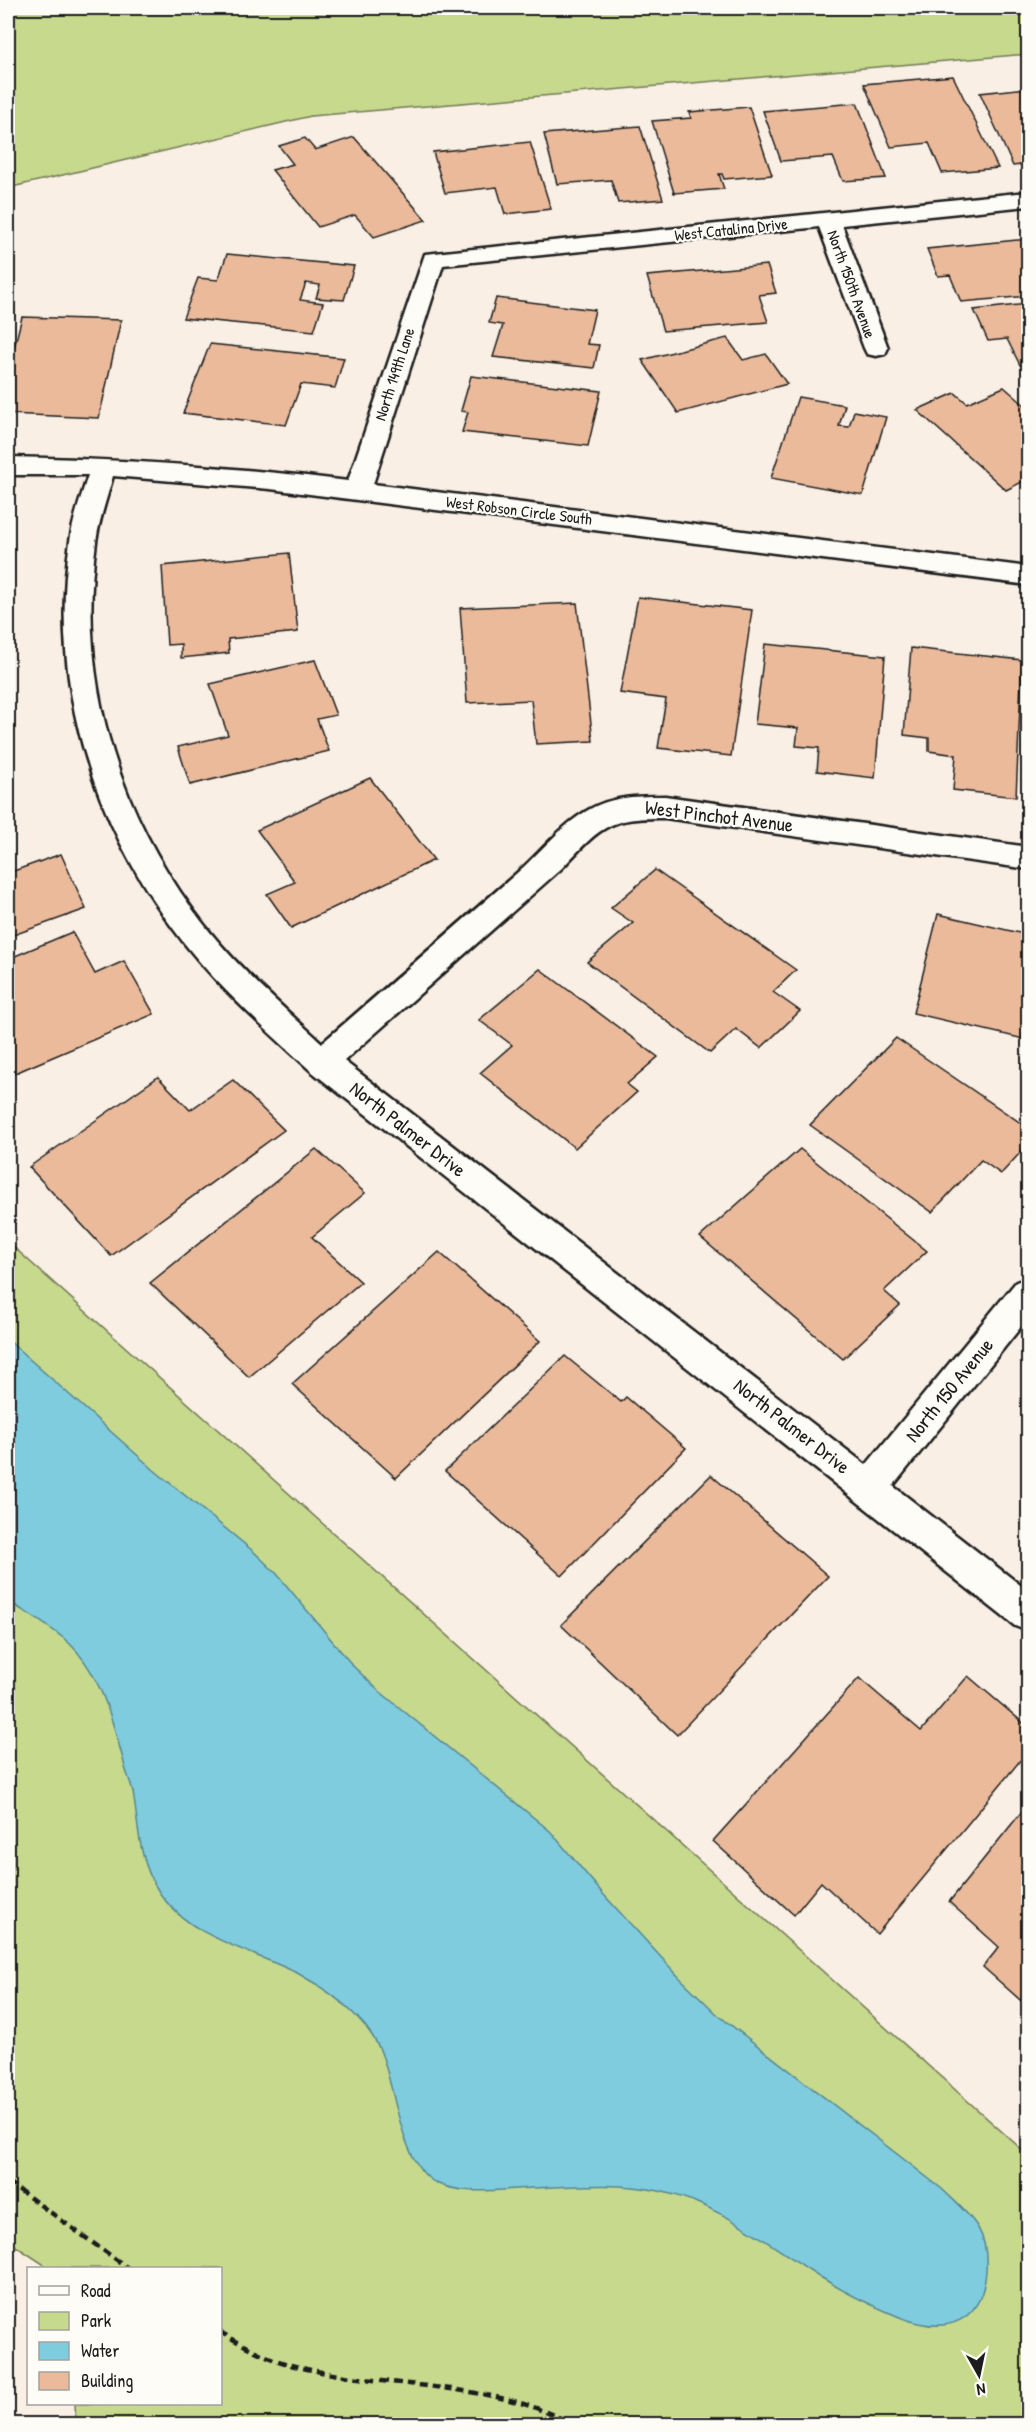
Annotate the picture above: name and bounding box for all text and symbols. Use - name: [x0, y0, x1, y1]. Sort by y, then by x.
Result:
- street label: West Catalina Drive: [673, 212, 789, 246]
- street label: North 150th Avenue: [822, 227, 882, 342]
- street label: North 149th Lane: [369, 324, 420, 423]
- street label: West Robson Circle South: [445, 490, 593, 530]
- street label: West Pinchot Avenue: [643, 793, 795, 838]
- street label: North Palmer Drive: [345, 1075, 472, 1183]
- street label: North 150 Avenue: [898, 1332, 999, 1447]
- street label: North Palmer Drive: [729, 1372, 856, 1480]
- legend: [27, 2267, 222, 2405]
- text: Road: [81, 2278, 111, 2303]
- text: Park: [81, 2308, 112, 2333]
- text: Water: [81, 2338, 119, 2363]
- north arrow: [949, 2345, 1009, 2405]
- text: Building: [81, 2368, 133, 2393]
- text: N: [975, 2378, 987, 2401]

